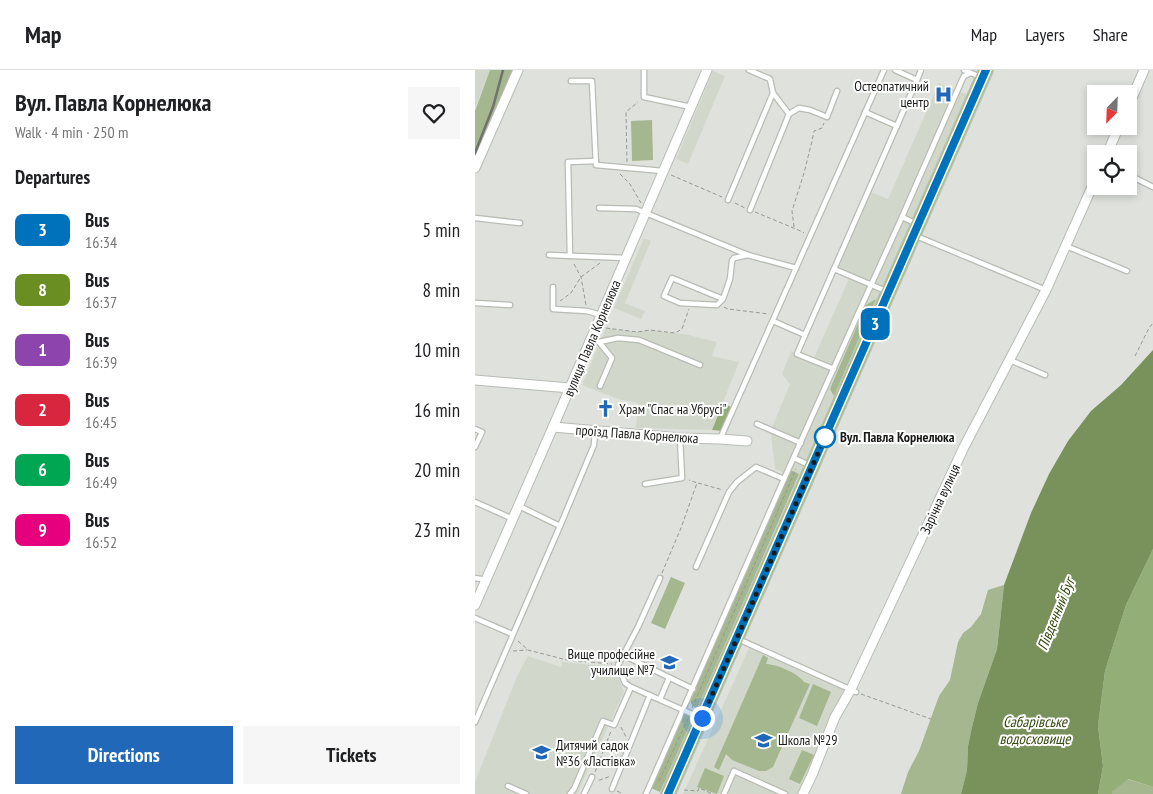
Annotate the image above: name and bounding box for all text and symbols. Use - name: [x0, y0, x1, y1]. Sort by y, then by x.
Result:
- text: Map: [25, 19, 62, 50]
- text: Map: [971, 23, 997, 46]
- text: Layers: [1025, 23, 1065, 46]
- text: Share: [1093, 23, 1128, 46]
- place label: Остеопатичний центр: [854, 77, 929, 111]
- hospital icon: Остеопатичний центр: [933, 84, 953, 104]
- north arrow: [1087, 85, 1137, 135]
- map controls: [1087, 85, 1137, 195]
- text: Вул. Павла Корнелюка: [15, 87, 211, 118]
- button: heart: [408, 87, 460, 139]
- text: Walk · 4 min · 250 m: [15, 122, 128, 142]
- button: locate: [1087, 145, 1137, 195]
- text: Departures: [15, 165, 90, 189]
- text: Bus: [85, 208, 109, 232]
- text: 3: [38, 218, 47, 241]
- text: 5 min: [423, 218, 460, 242]
- text: 16:34: [85, 232, 117, 252]
- text: Bus: [85, 268, 109, 292]
- street label: вулиця Павла Корнелюка: [559, 277, 625, 399]
- text: 8: [38, 278, 47, 301]
- text: 8 min: [423, 278, 460, 302]
- text: 16:37: [85, 292, 117, 312]
- line badge: 3: [859, 308, 891, 340]
- text: 3: [871, 312, 879, 335]
- text: Bus: [85, 328, 109, 352]
- text: 1: [38, 338, 47, 361]
- text: 10 min: [414, 338, 460, 362]
- text: 16:39: [85, 352, 117, 372]
- text: Bus: [85, 388, 109, 412]
- text: 2: [38, 398, 47, 421]
- text: 16 min: [414, 398, 460, 422]
- church icon: Храм "Спас на Убрусі": [595, 399, 615, 419]
- place label: Храм "Спас на Убрусі": [619, 400, 727, 418]
- text: 16:45: [85, 412, 117, 432]
- street label: проїзд Павла Корнелюка: [575, 421, 699, 447]
- marker: Вул. Павла Корнелюка: [814, 426, 836, 448]
- place label: Вул. Павла Корнелюка: [840, 428, 955, 446]
- text: Bus: [85, 448, 109, 472]
- text: 6: [38, 458, 47, 481]
- text: 20 min: [414, 458, 460, 482]
- street label: Зарічна вулиця: [916, 461, 964, 537]
- text: 16:49: [85, 472, 117, 492]
- text: Bus: [85, 508, 109, 532]
- text: 9: [38, 518, 47, 541]
- text: 23 min: [414, 518, 460, 542]
- text: 16:52: [85, 532, 117, 552]
- water label: Південний Буг: [1032, 573, 1080, 653]
- place label: Вище професійне училище №7: [567, 645, 655, 679]
- school or university icon: Вище професійне училище №7: [659, 652, 679, 672]
- your location: [690, 706, 715, 731]
- water label: Сабарівське водосховище: [999, 712, 1071, 748]
- button: Directions: [15, 726, 233, 784]
- button: Tickets: [243, 726, 460, 784]
- school or university icon: Школа №29: [754, 730, 774, 750]
- place label: Школа №29: [778, 731, 838, 749]
- place label: Дитячий садок №36 «Ластівка»: [556, 736, 636, 770]
- school or university icon: Дитячий садок №36 «Ластівка»: [532, 743, 552, 763]

